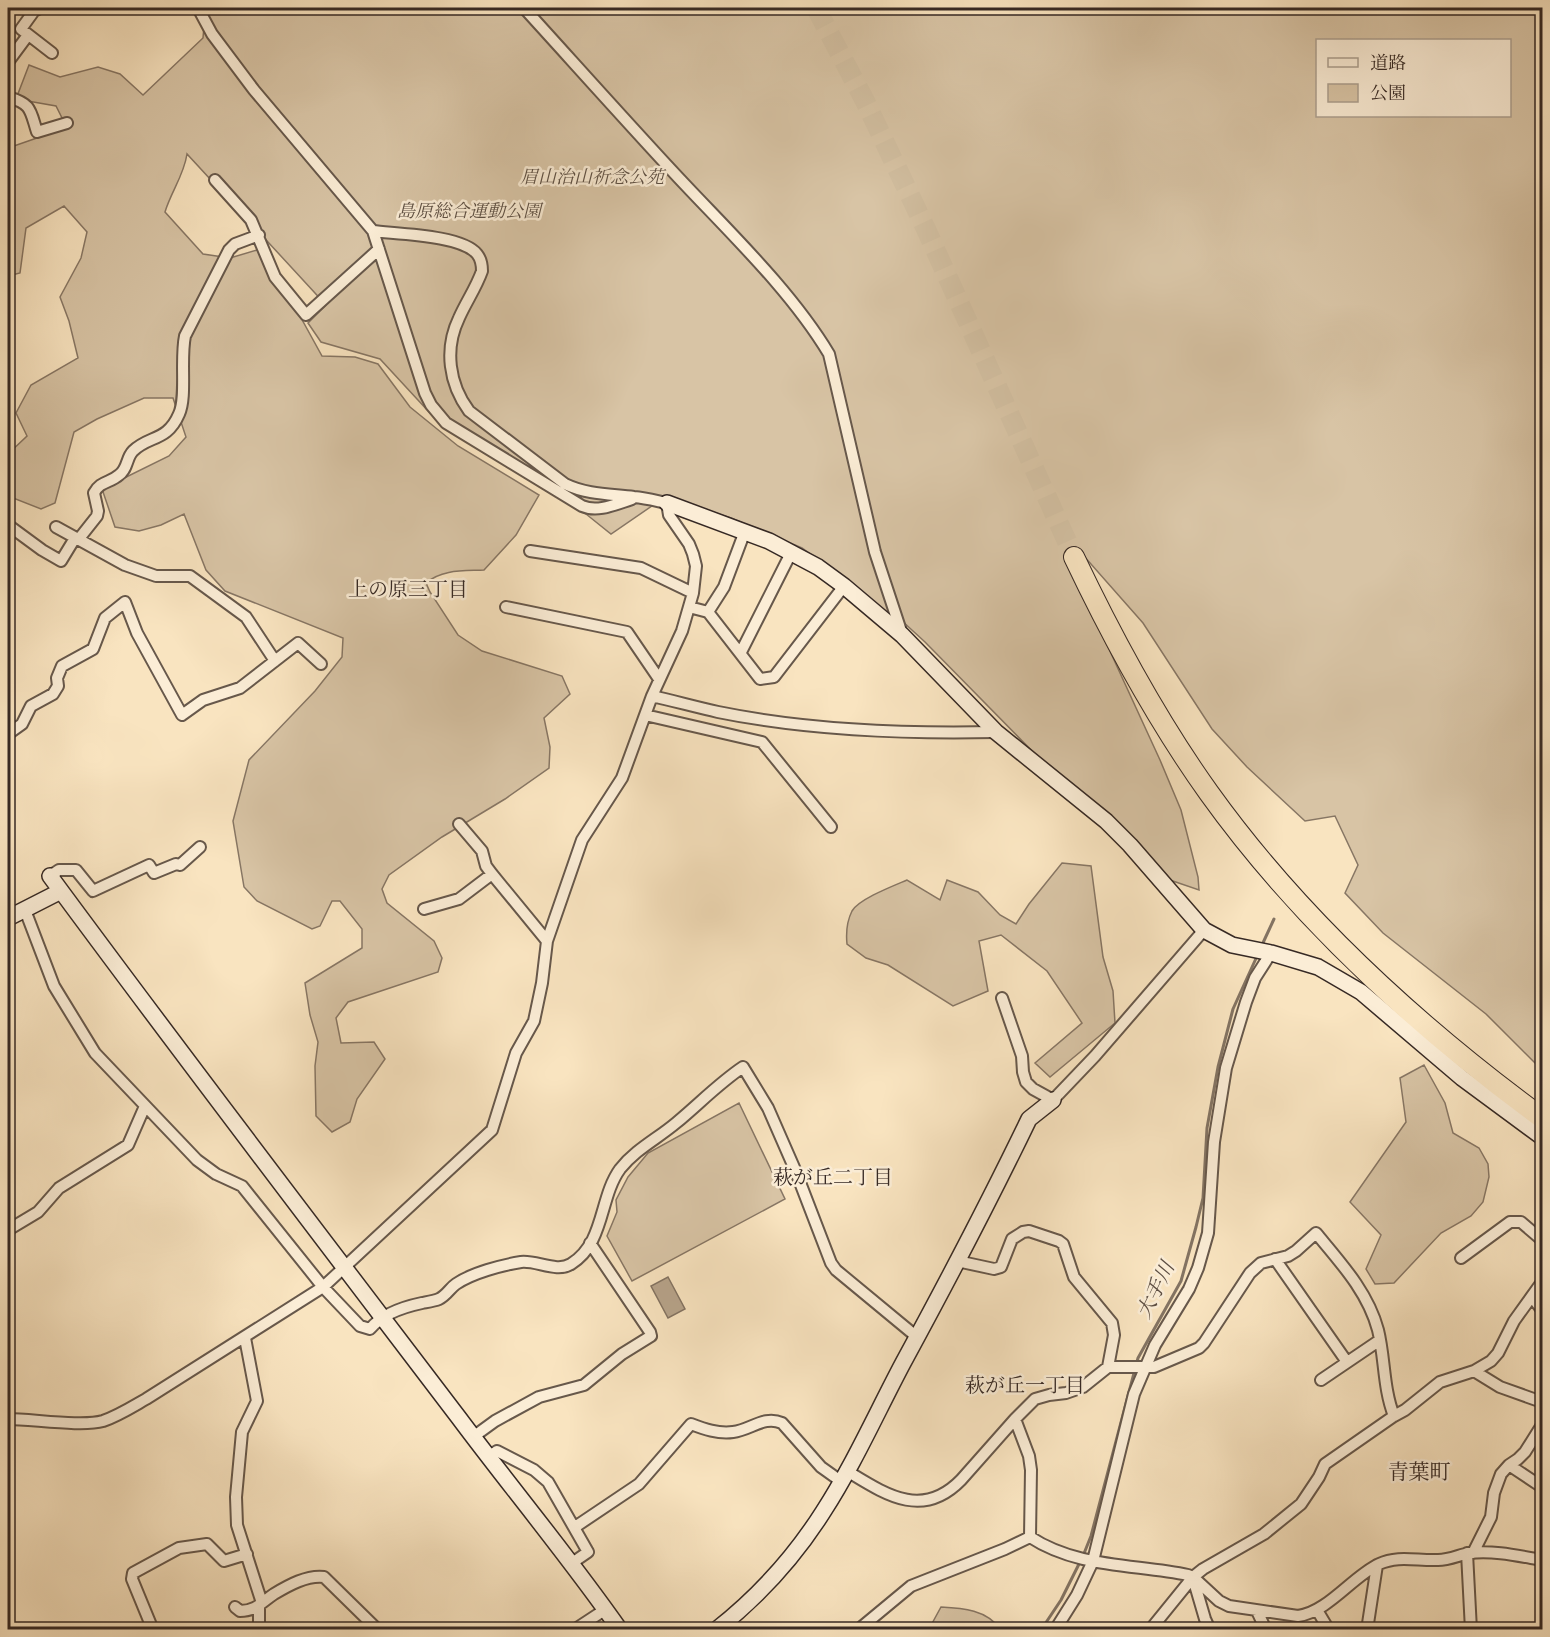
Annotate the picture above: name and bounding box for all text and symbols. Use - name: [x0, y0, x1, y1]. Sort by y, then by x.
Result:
- legend: [1316, 39, 1511, 117]
- text: 道路: [1370, 52, 1406, 75]
- text: 公園: [1370, 82, 1406, 105]
- park label: 眉山治山祈念公苑: [520, 166, 667, 189]
- park label: 島原総合運動公園: [397, 200, 544, 223]
- district label: 上の原三丁目: [348, 577, 468, 602]
- district label: 萩が丘二丁目: [773, 1165, 893, 1190]
- water label: 大手川: [1131, 1256, 1181, 1323]
- district label: 萩が丘一丁目: [965, 1373, 1085, 1398]
- district label: 青葉町: [1388, 1459, 1451, 1486]

